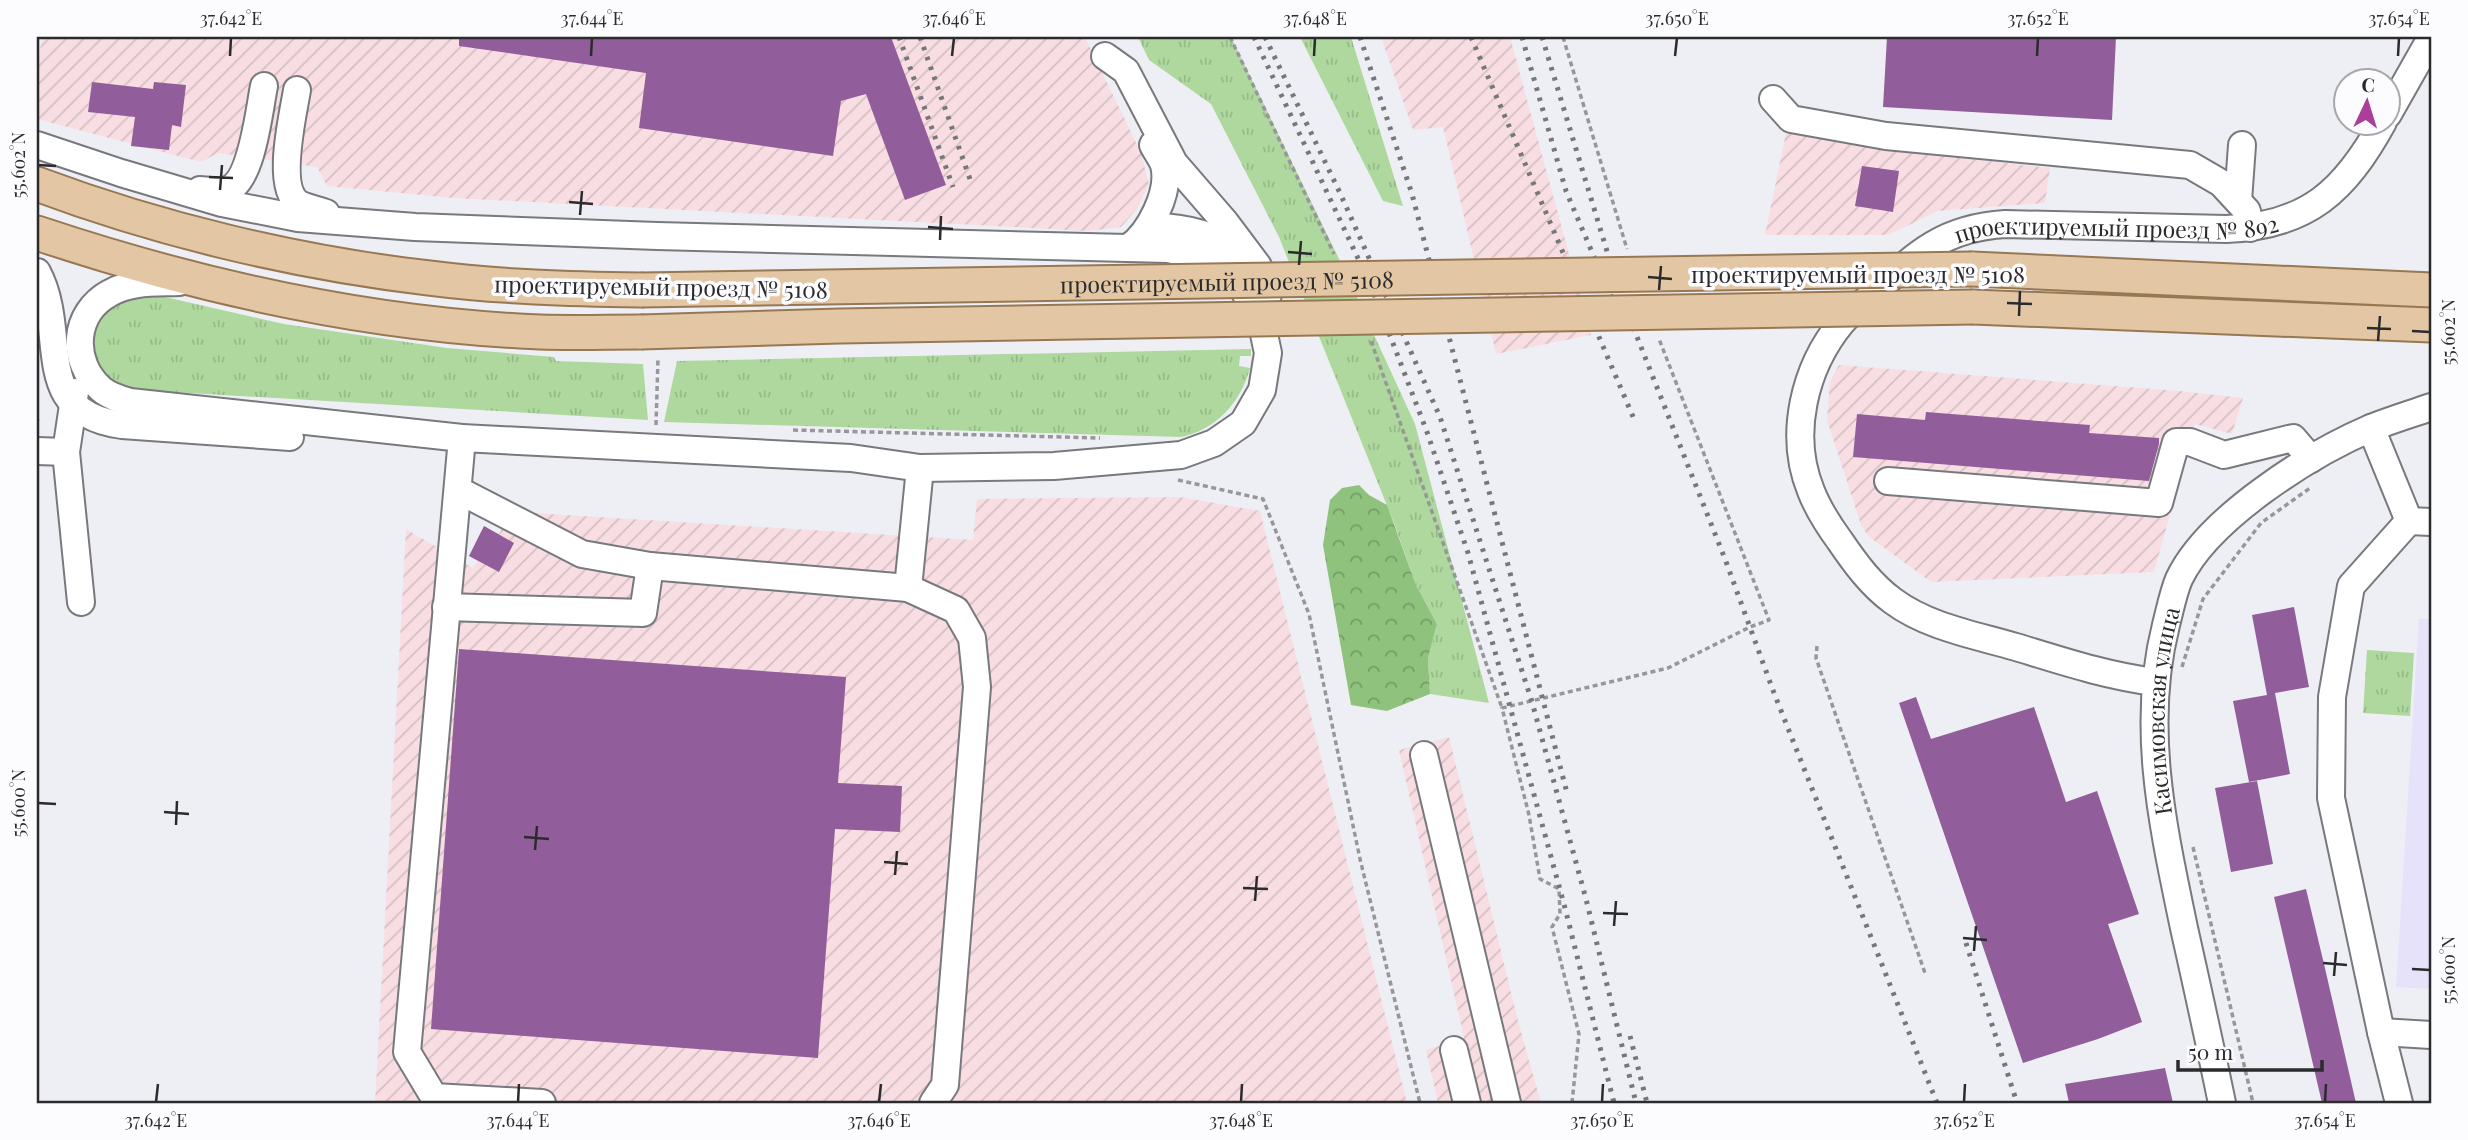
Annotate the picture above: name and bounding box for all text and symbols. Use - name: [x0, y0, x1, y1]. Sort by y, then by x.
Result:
- text: 37.642°E: [200, 6, 262, 30]
- text: 37.644°E: [561, 6, 623, 30]
- text: 37.646°E: [922, 6, 986, 30]
- text: 37.648°E: [1283, 6, 1347, 30]
- text: 37.650°E: [1645, 6, 1709, 30]
- text: 37.652°E: [2007, 6, 2069, 30]
- text: 37.654°E: [2368, 6, 2430, 30]
- north arrow: [2332, 66, 2402, 136]
- text: С: [2361, 71, 2376, 97]
- text: 55.602°N: [6, 131, 30, 198]
- street label: проектируемый проезд № 892: [1950, 206, 2281, 249]
- street label: проектируемый проезд № 5108: [1691, 258, 2025, 289]
- street label: проектируемый проезд № 5108: [1060, 263, 1394, 299]
- street label: проектируемый проезд № 5108: [494, 268, 828, 304]
- text: 55.602°N: [2436, 298, 2460, 365]
- street label: Касимовская улица: [2139, 603, 2186, 817]
- text: 55.600°N: [6, 768, 30, 837]
- text: 55.600°N: [2436, 935, 2460, 1004]
- scale bar: [2178, 1028, 2321, 1072]
- text: 50 m: [2188, 1037, 2234, 1065]
- text: 37.642°E: [125, 1108, 187, 1132]
- text: 37.644°E: [487, 1108, 549, 1132]
- text: 37.646°E: [847, 1108, 911, 1132]
- text: 37.648°E: [1209, 1108, 1273, 1132]
- text: 37.650°E: [1570, 1108, 1634, 1132]
- text: 37.652°E: [1933, 1108, 1995, 1132]
- text: 37.654°E: [2294, 1108, 2356, 1132]

